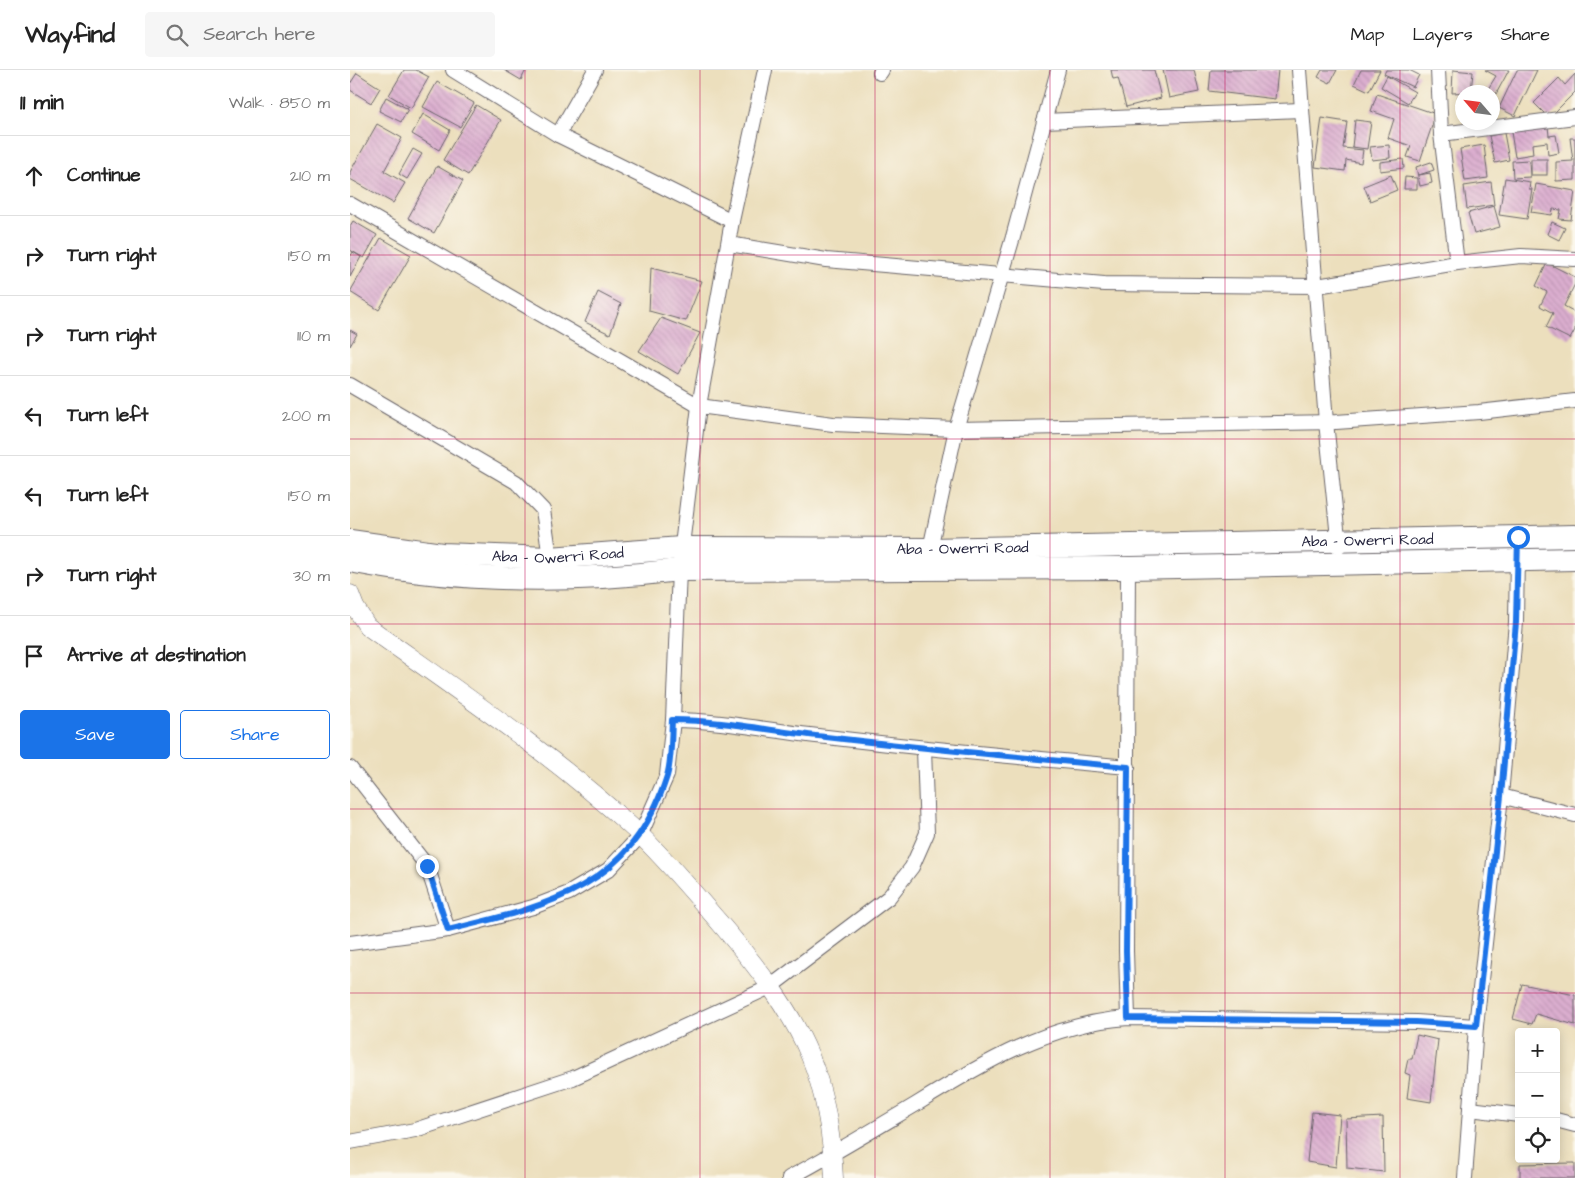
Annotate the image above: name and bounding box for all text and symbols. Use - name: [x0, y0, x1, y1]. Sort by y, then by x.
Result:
- search box: [145, 12, 495, 57]
- text: Wayfind: [25, 18, 115, 52]
- icon: search: [163, 21, 191, 49]
- text: Search here: [203, 21, 315, 48]
- text: Map: [1350, 22, 1384, 47]
- text: Layers: [1412, 22, 1473, 47]
- text: Share: [1501, 22, 1550, 47]
- north arrow: [1455, 85, 1500, 130]
- text: 11 min: [20, 88, 64, 117]
- text: Walk · 850 m: [229, 92, 330, 114]
- icon: ahead: [20, 162, 48, 190]
- text: Continue: [67, 162, 141, 189]
- text: 210 m: [290, 165, 330, 187]
- icon: right: [20, 242, 48, 270]
- text: Turn right: [67, 242, 156, 269]
- text: 150 m: [288, 245, 330, 267]
- icon: right: [20, 322, 48, 350]
- text: Turn right: [67, 322, 156, 349]
- text: 110 m: [297, 325, 330, 347]
- icon: left: [20, 402, 48, 430]
- text: Turn left: [67, 402, 148, 429]
- text: 200 m: [282, 405, 330, 427]
- icon: left: [20, 482, 48, 510]
- text: Turn left: [67, 482, 148, 509]
- text: 150 m: [288, 485, 330, 507]
- route start: [1507, 526, 1530, 549]
- street label: Aba - Owerri Road: [1301, 528, 1434, 552]
- street label: Aba - Owerri Road: [897, 537, 1029, 560]
- street label: Aba - Owerri Road: [492, 542, 625, 569]
- icon: right: [20, 562, 48, 590]
- text: Turn right: [67, 562, 156, 589]
- text: 30 m: [293, 565, 330, 587]
- icon: arrive: [20, 642, 48, 670]
- text: Arrive at destination: [67, 642, 246, 669]
- button: Save: [20, 710, 170, 759]
- button: Share: [180, 710, 330, 759]
- route end: [416, 855, 439, 878]
- map controls: [1515, 1028, 1560, 1163]
- button: +: [1515, 1028, 1560, 1073]
- button: −: [1515, 1073, 1560, 1118]
- button: locate: [1515, 1118, 1560, 1163]

